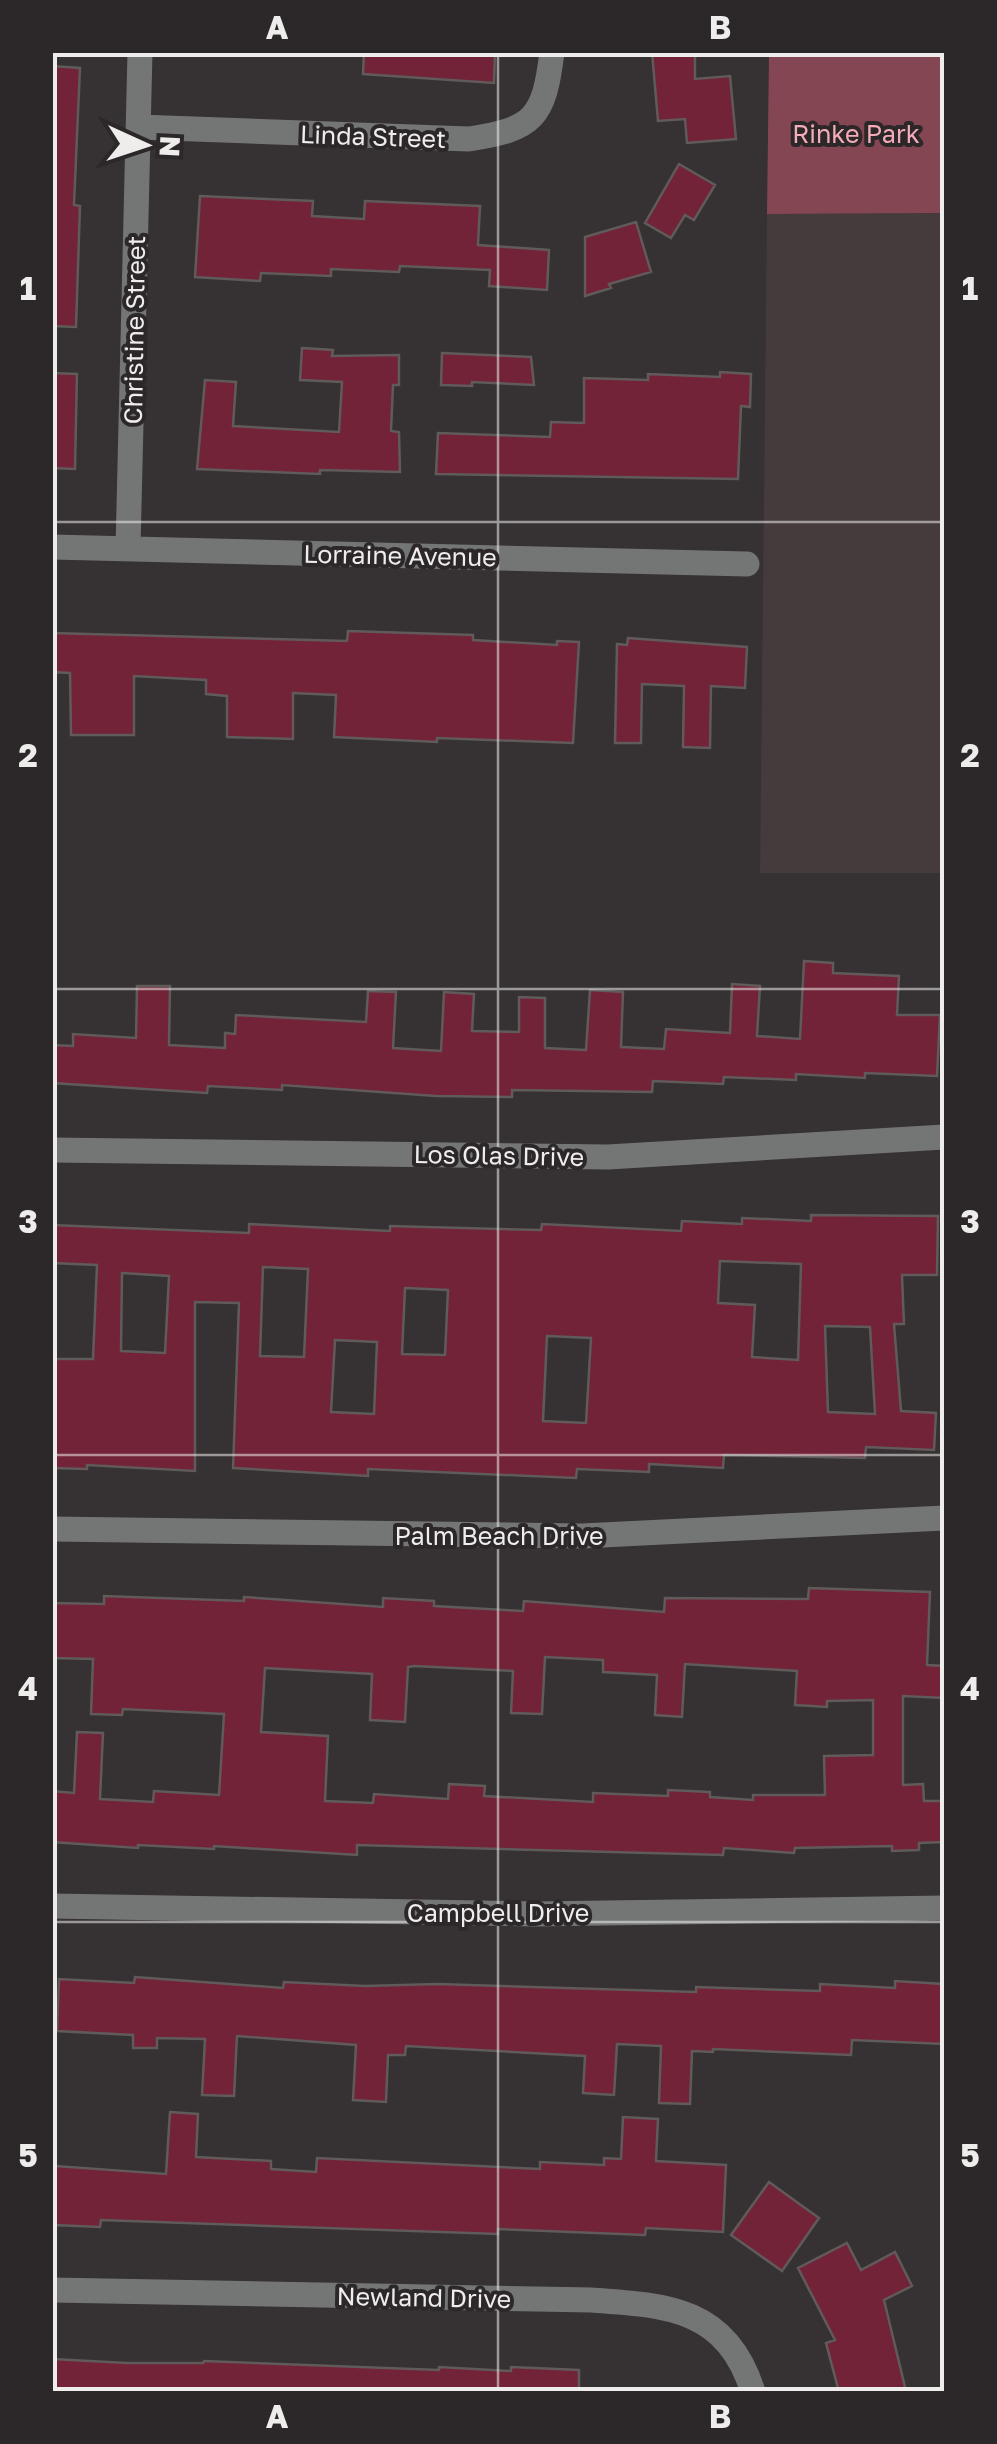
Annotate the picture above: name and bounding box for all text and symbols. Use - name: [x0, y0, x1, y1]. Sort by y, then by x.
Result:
- text: A: [266, 8, 289, 46]
- text: B: [709, 8, 731, 46]
- north arrow: [95, 95, 195, 195]
- street label: Linda Street: [299, 118, 447, 154]
- park label: Rinke Park: [792, 118, 920, 149]
- text: N: [153, 135, 187, 158]
- street label: Christine Street: [117, 235, 151, 425]
- text: 1: [20, 269, 36, 307]
- text: 1: [962, 269, 978, 307]
- street label: Lorraine Avenue: [303, 538, 497, 572]
- text: 2: [18, 736, 38, 774]
- text: 2: [960, 736, 980, 774]
- street label: Los Olas Drive: [413, 1138, 585, 1172]
- text: 3: [18, 1202, 38, 1240]
- text: 3: [960, 1202, 980, 1240]
- street label: Palm Beach Drive: [394, 1520, 604, 1551]
- text: 4: [18, 1669, 38, 1707]
- text: 4: [960, 1669, 980, 1707]
- street label: Campbell Drive: [407, 1897, 589, 1928]
- text: 5: [18, 2136, 38, 2174]
- text: 5: [960, 2136, 980, 2174]
- street label: Newland Drive: [336, 2280, 512, 2314]
- text: A: [266, 2397, 289, 2435]
- text: B: [709, 2397, 731, 2435]

